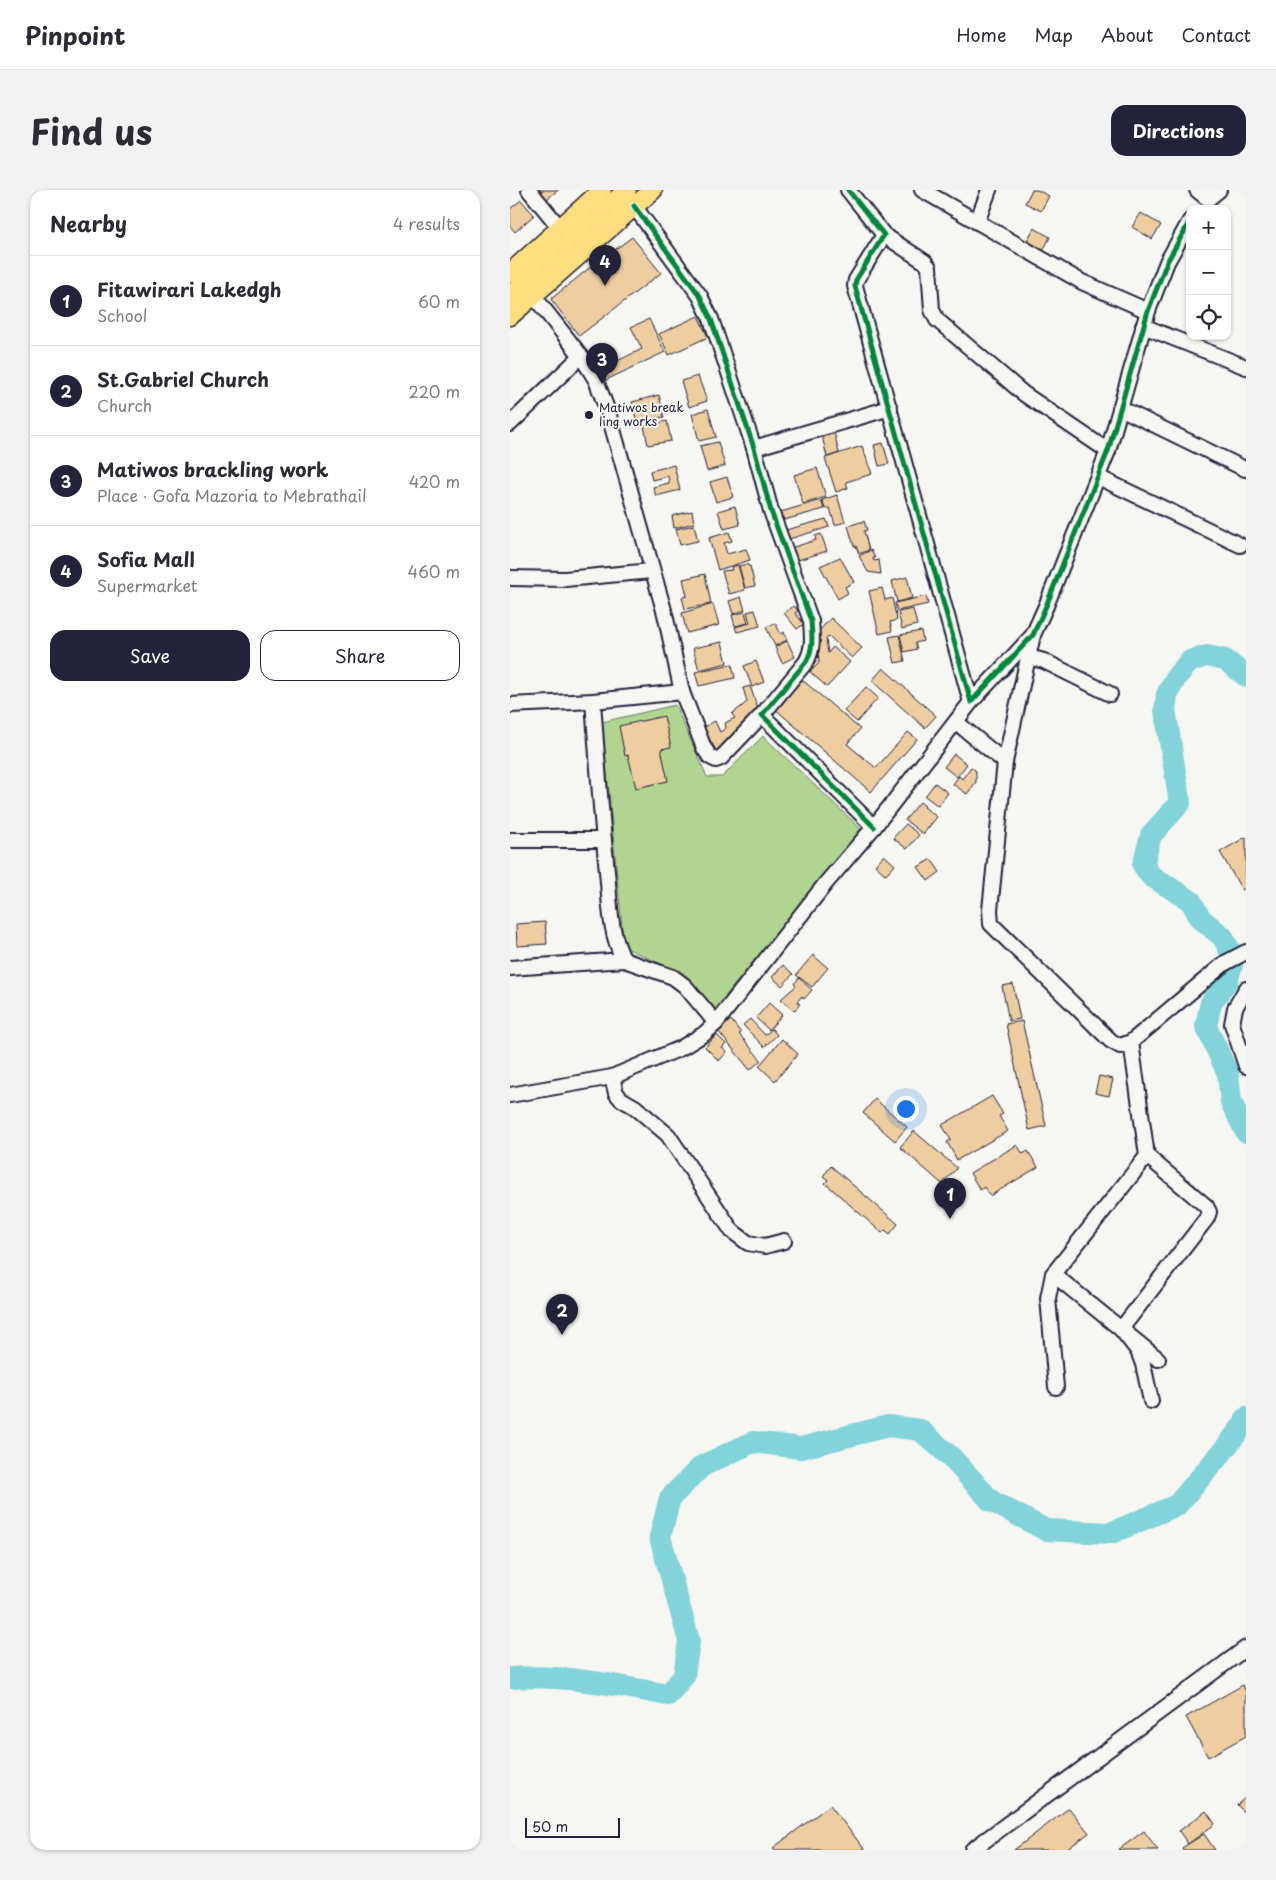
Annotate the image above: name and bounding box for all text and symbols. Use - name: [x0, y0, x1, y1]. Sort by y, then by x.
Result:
- text: Pinpoint: [25, 17, 126, 53]
- text: Home: [956, 21, 1006, 48]
- text: Map: [1034, 21, 1073, 48]
- text: About: [1101, 21, 1153, 48]
- text: Contact: [1181, 21, 1251, 48]
- text: Find us: [30, 104, 152, 157]
- button: Directions: [1111, 105, 1246, 156]
- map controls: [1186, 205, 1231, 340]
- button: +: [1186, 205, 1231, 250]
- text: Nearby: [50, 207, 127, 239]
- text: 4 results: [393, 211, 460, 235]
- pin: 4: [589, 245, 621, 286]
- button: −: [1186, 250, 1231, 295]
- text: Fitawirari Lakedgh: [97, 275, 282, 303]
- text: 1: [62, 289, 70, 313]
- text: 60 m: [418, 289, 460, 313]
- button: locate: [1186, 295, 1231, 340]
- text: School: [97, 303, 147, 327]
- pin: 3: [586, 343, 618, 384]
- text: St.Gabriel Church: [97, 365, 269, 393]
- text: 2: [60, 379, 72, 403]
- text: 220 m: [409, 379, 460, 403]
- text: Church: [97, 393, 152, 417]
- place label: Matiwos break ling works: [599, 398, 684, 430]
- marker: Matiwos break ling works: [583, 409, 595, 421]
- text: Matiwos brackling work: [97, 455, 329, 483]
- text: 3: [61, 469, 71, 493]
- text: 420 m: [409, 469, 460, 493]
- text: Place · Gofa Mazoria to Mebrathail: [97, 483, 367, 507]
- text: Sofia Mall: [97, 545, 195, 573]
- text: 4: [61, 559, 71, 583]
- text: 460 m: [408, 559, 460, 583]
- text: Supermarket: [97, 573, 197, 597]
- button: Save: [50, 630, 250, 681]
- button: Share: [260, 630, 460, 681]
- your location: [893, 1096, 919, 1122]
- pin: 1: [934, 1178, 966, 1219]
- pin: 2: [546, 1294, 578, 1335]
- scale bar: [525, 1815, 620, 1838]
- text: 50 m: [532, 1816, 568, 1837]

